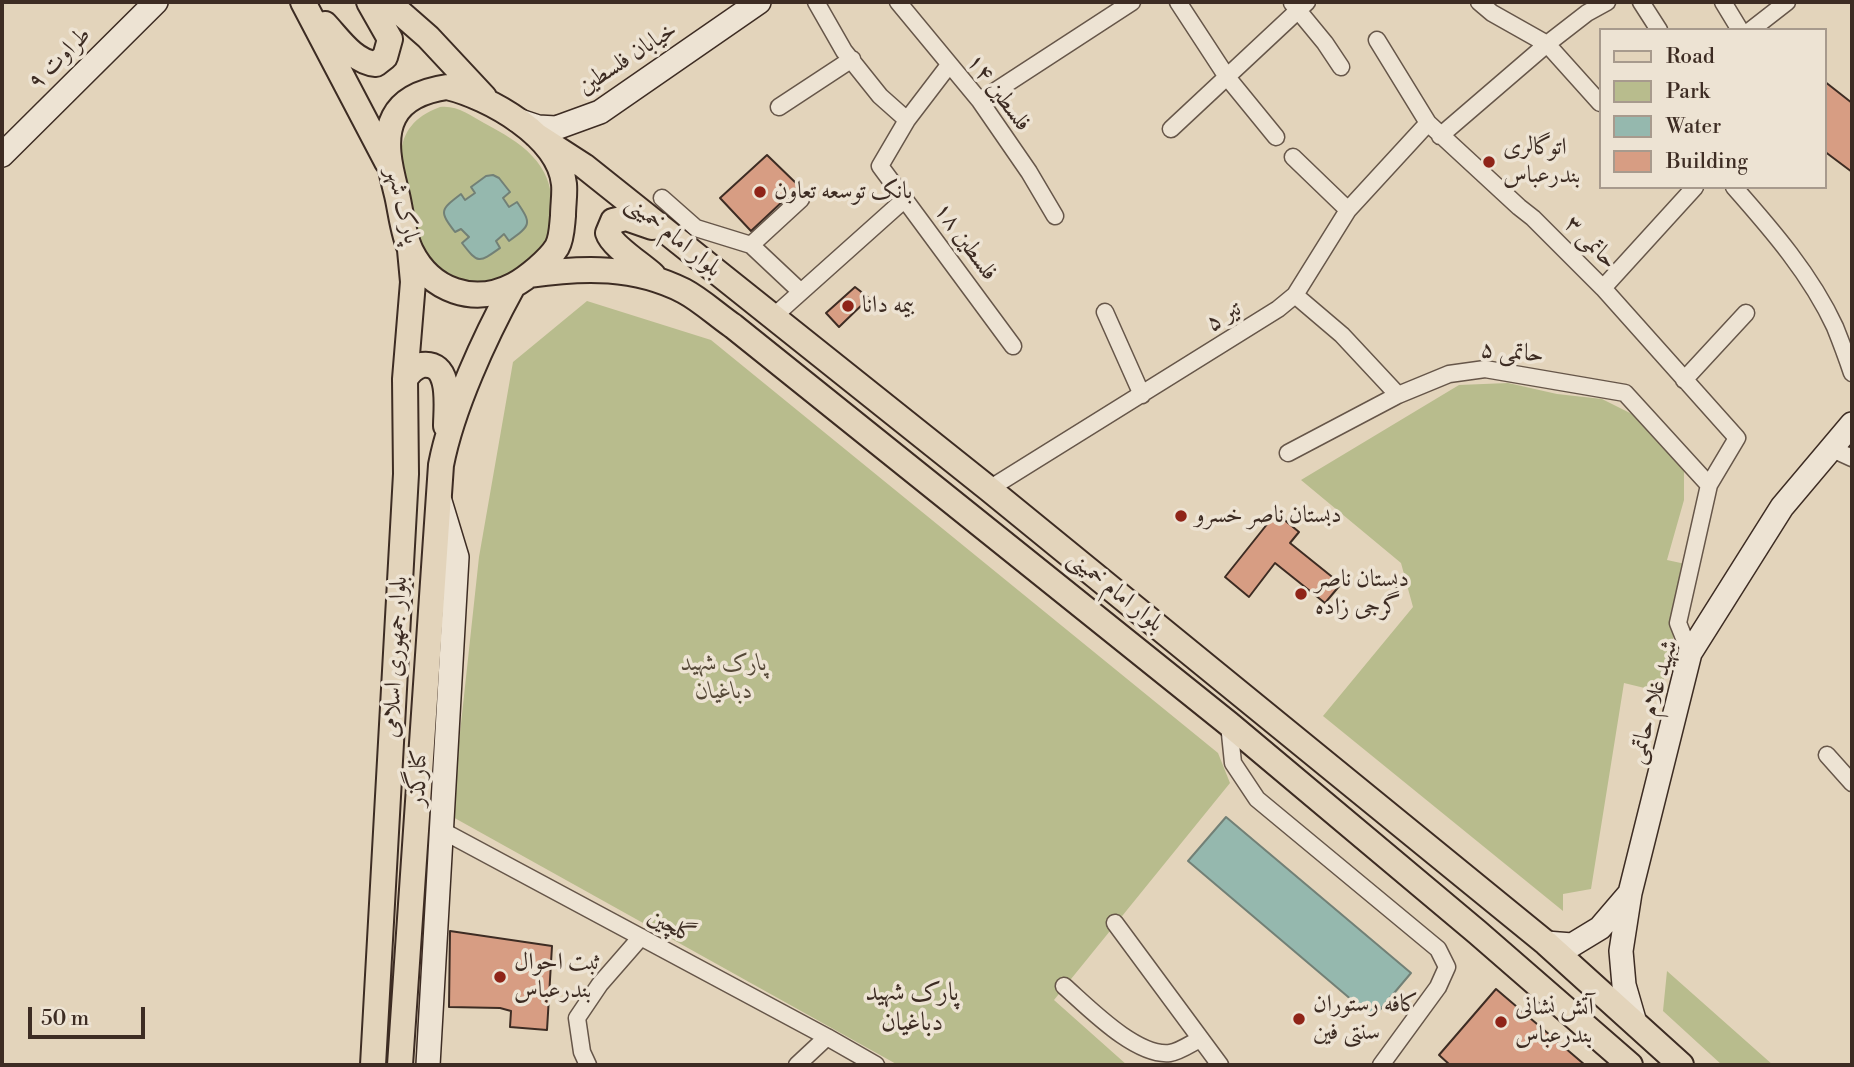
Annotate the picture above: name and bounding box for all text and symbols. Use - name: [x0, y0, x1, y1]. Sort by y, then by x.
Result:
- street label: خیابان فلسطین: [573, 16, 683, 102]
- street label: طراوت ۹: [22, 21, 98, 97]
- legend: [1598, 28, 1826, 189]
- text: Road: [1666, 44, 1715, 70]
- street label: فلسطین ۱۴: [959, 48, 1037, 138]
- text: Park: [1666, 79, 1710, 105]
- text: Water: [1666, 114, 1721, 140]
- place label: اتوگالری بندرعباس: [1503, 134, 1580, 190]
- text: Building: [1666, 149, 1748, 175]
- marker: اتوگالری بندرعباس: [1481, 154, 1497, 170]
- street label: پارک شهر: [379, 165, 425, 247]
- place label: بانک توسعه تعاون: [774, 178, 912, 206]
- marker: بانک توسعه تعاون: [752, 184, 768, 200]
- street label: بلوار امام خمینی: [619, 190, 727, 284]
- street label: فلسطین ۱۸: [927, 197, 1003, 287]
- street label: حاتمی ۳: [1557, 210, 1623, 276]
- place label: بیمه دانا: [862, 292, 915, 320]
- street label: تیر ۵: [1201, 295, 1247, 339]
- marker: بیمه دانا: [840, 298, 856, 314]
- street label: حاتمی ۵: [1479, 336, 1545, 370]
- place label: دبستان ناصر خسرو: [1195, 502, 1342, 530]
- marker: دبستان ناصر خسرو: [1173, 508, 1189, 524]
- street label: بلوار امام خمینی: [1061, 545, 1169, 639]
- place label: دبستان ناصر گرجی زاده: [1315, 566, 1409, 622]
- street label: بلوار جمهوری اسلامی: [377, 575, 415, 739]
- marker: دبستان ناصر گرجی زاده: [1293, 586, 1309, 602]
- street label: شهید غلام حاتمی: [1623, 637, 1685, 767]
- park label: پارک شهید دباغیان: [681, 650, 767, 706]
- street label: کنارگذر: [403, 749, 435, 807]
- street label: گلچین: [642, 903, 700, 951]
- place label: ثبت احوال بندرعباس: [514, 949, 601, 1005]
- marker: ثبت احوال بندرعباس: [492, 969, 508, 985]
- district label: پارک شهید دباغیان: [865, 978, 959, 1040]
- place label: کافه رستوران سنتی فین: [1313, 991, 1419, 1047]
- scale bar: [32, 993, 149, 1038]
- place label: آتش نشانی بندرعباس: [1515, 994, 1594, 1050]
- text: 50 m: [41, 1006, 89, 1032]
- marker: کافه رستوران سنتی فین: [1291, 1011, 1307, 1027]
- marker: آتش نشانی بندرعباس: [1493, 1014, 1509, 1030]

